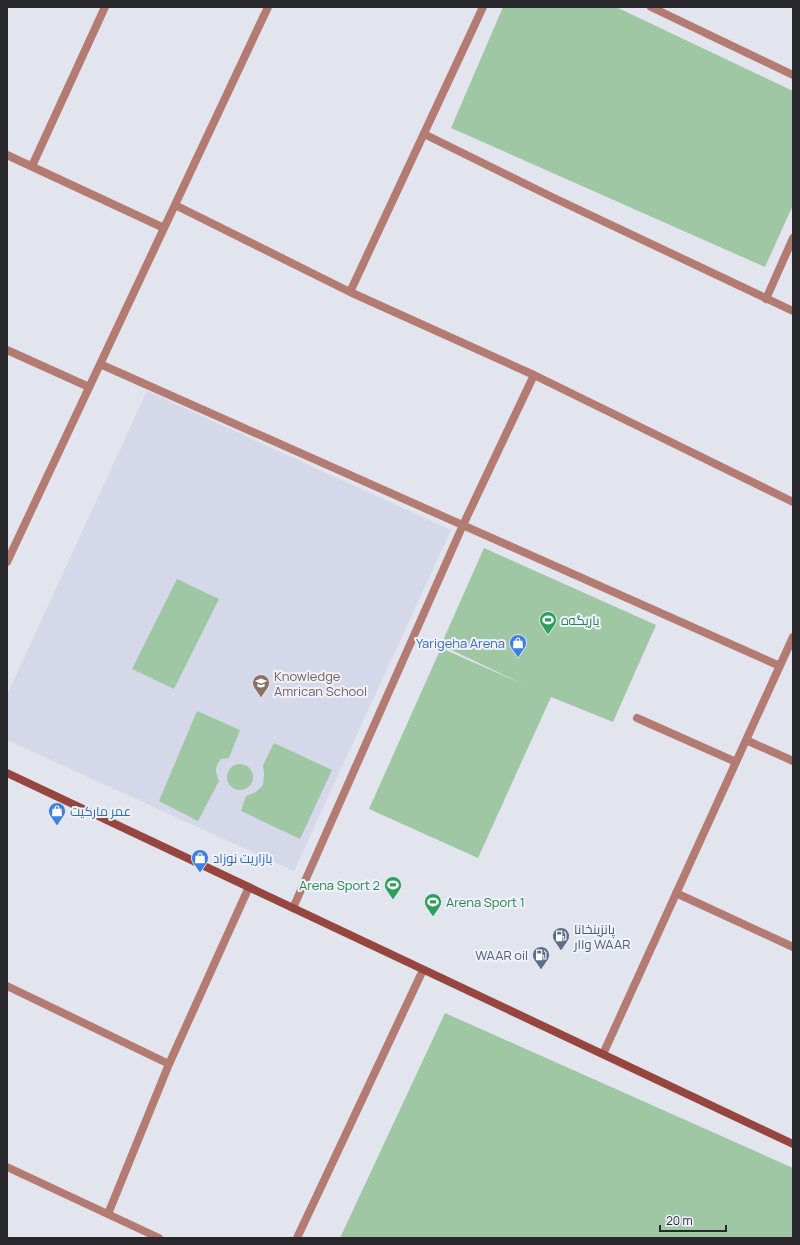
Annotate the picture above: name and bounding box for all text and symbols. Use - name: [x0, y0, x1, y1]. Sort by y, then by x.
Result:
- sports icon: یاریگه‌ه: [538, 610, 558, 635]
- place label: یاریگه‌ه: [561, 611, 600, 629]
- shop icon: Yarigeha Arena: [508, 633, 528, 658]
- place label: Yarigeha Arena: [416, 634, 505, 652]
- place label: Knowledge Amrican School: [274, 667, 367, 700]
- school or university icon: Knowledge Amrican School: [251, 673, 271, 698]
- shop icon: عمر ماركيت: [47, 801, 67, 826]
- place label: عمر ماركيت: [70, 802, 131, 820]
- shop icon: بازاريت نوزاد: [190, 848, 210, 873]
- place label: بازاريت نوزاد: [213, 849, 273, 867]
- sports icon: Arena Sport 2: [383, 875, 403, 900]
- place label: Arena Sport 2: [299, 876, 380, 894]
- sports icon: Arena Sport 1: [423, 892, 443, 917]
- place label: Arena Sport 1: [446, 893, 525, 911]
- place label: پانزینخانا واار WAAR: [573, 920, 631, 953]
- fuel station icon: پانزینخانا واار WAAR: [551, 926, 571, 951]
- fuel station icon: WAAR oil: [531, 945, 551, 970]
- place label: WAAR oil: [475, 946, 528, 964]
- scale bar: [660, 1207, 726, 1233]
- text: 20 m: [666, 1212, 693, 1229]

